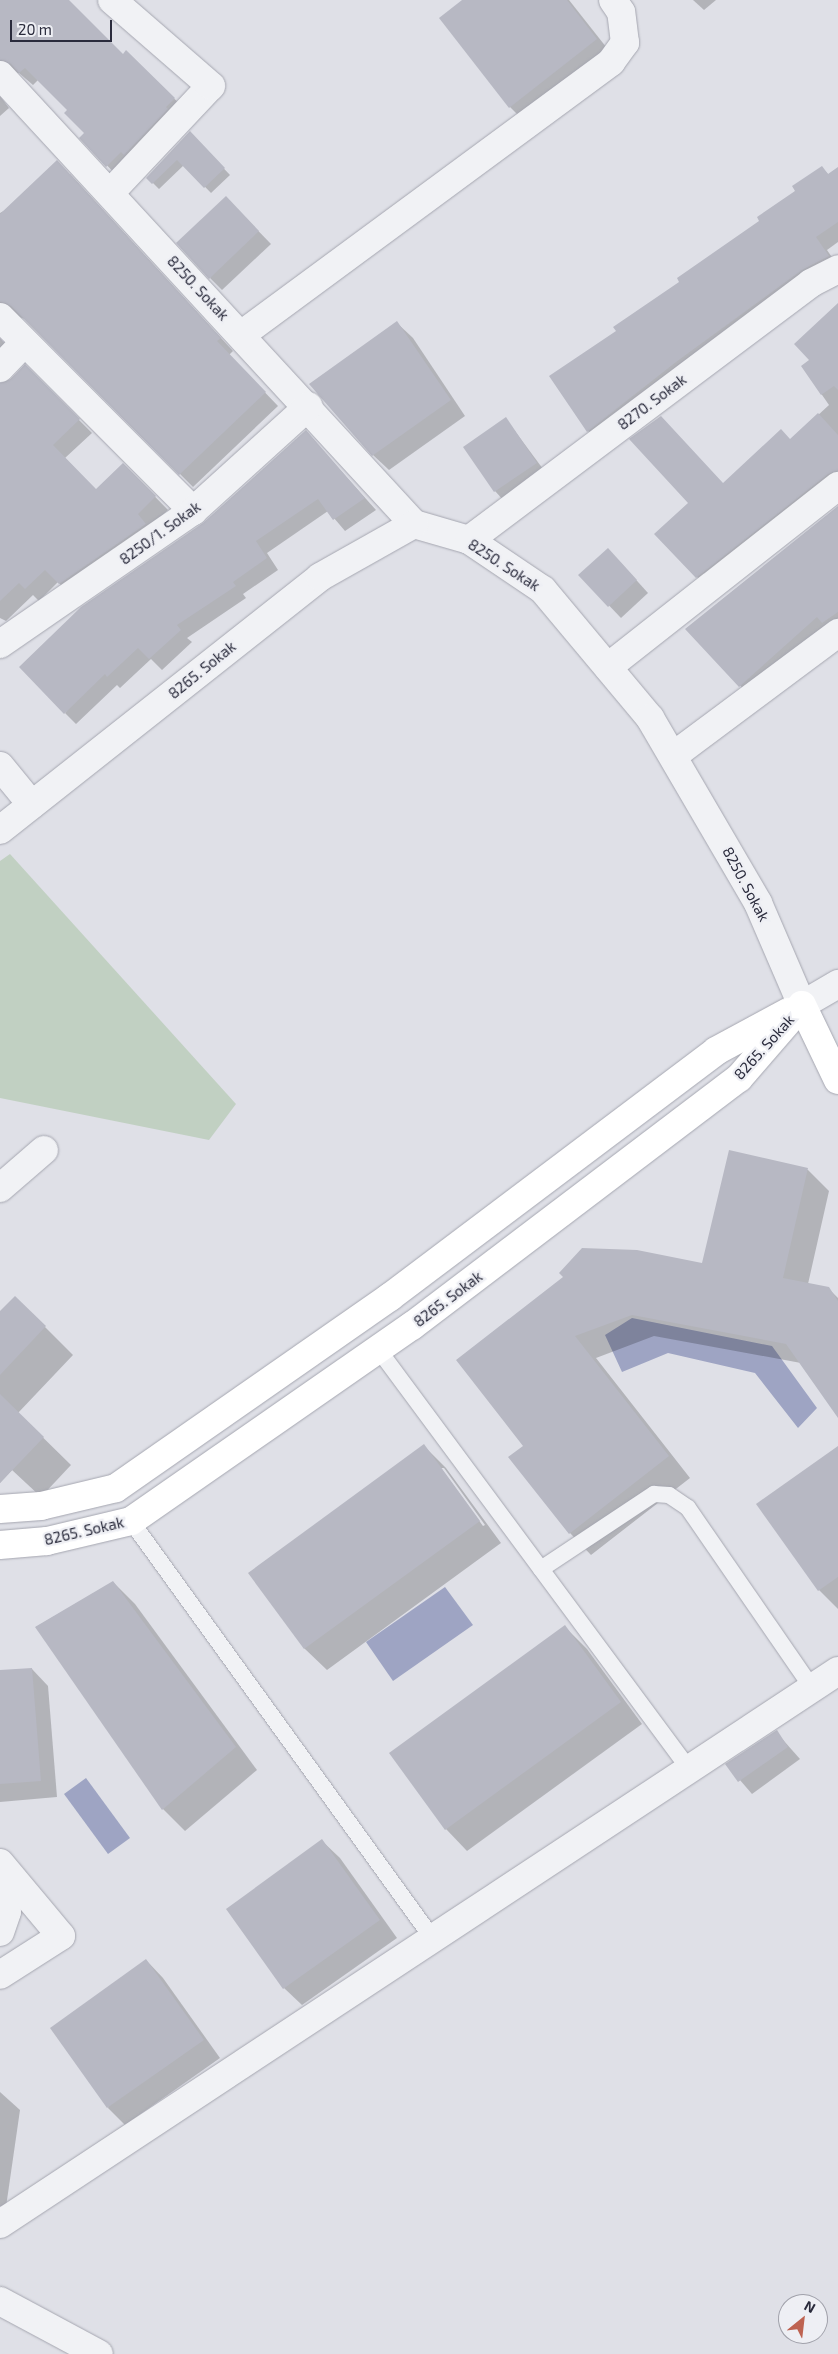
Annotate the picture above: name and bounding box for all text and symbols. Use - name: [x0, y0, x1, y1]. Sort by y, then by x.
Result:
- scale bar: [12, 10, 115, 42]
- text: 20 m: [18, 20, 52, 38]
- street label: 8250. Sokak: [164, 252, 232, 324]
- street label: 8270. Sokak: [614, 370, 690, 434]
- street label: 8250/1. Sokak: [116, 498, 204, 568]
- street label: 8250. Sokak: [465, 535, 543, 595]
- street label: 8265. Sokak: [165, 637, 239, 703]
- street label: 8250. Sokak: [719, 844, 773, 924]
- street label: 8265. Sokak: [730, 1011, 798, 1083]
- street label: 8265. Sokak: [410, 1267, 486, 1331]
- street label: 8265. Sokak: [42, 1513, 126, 1549]
- north arrow: [778, 2294, 828, 2344]
- text: N: [801, 2296, 819, 2316]

